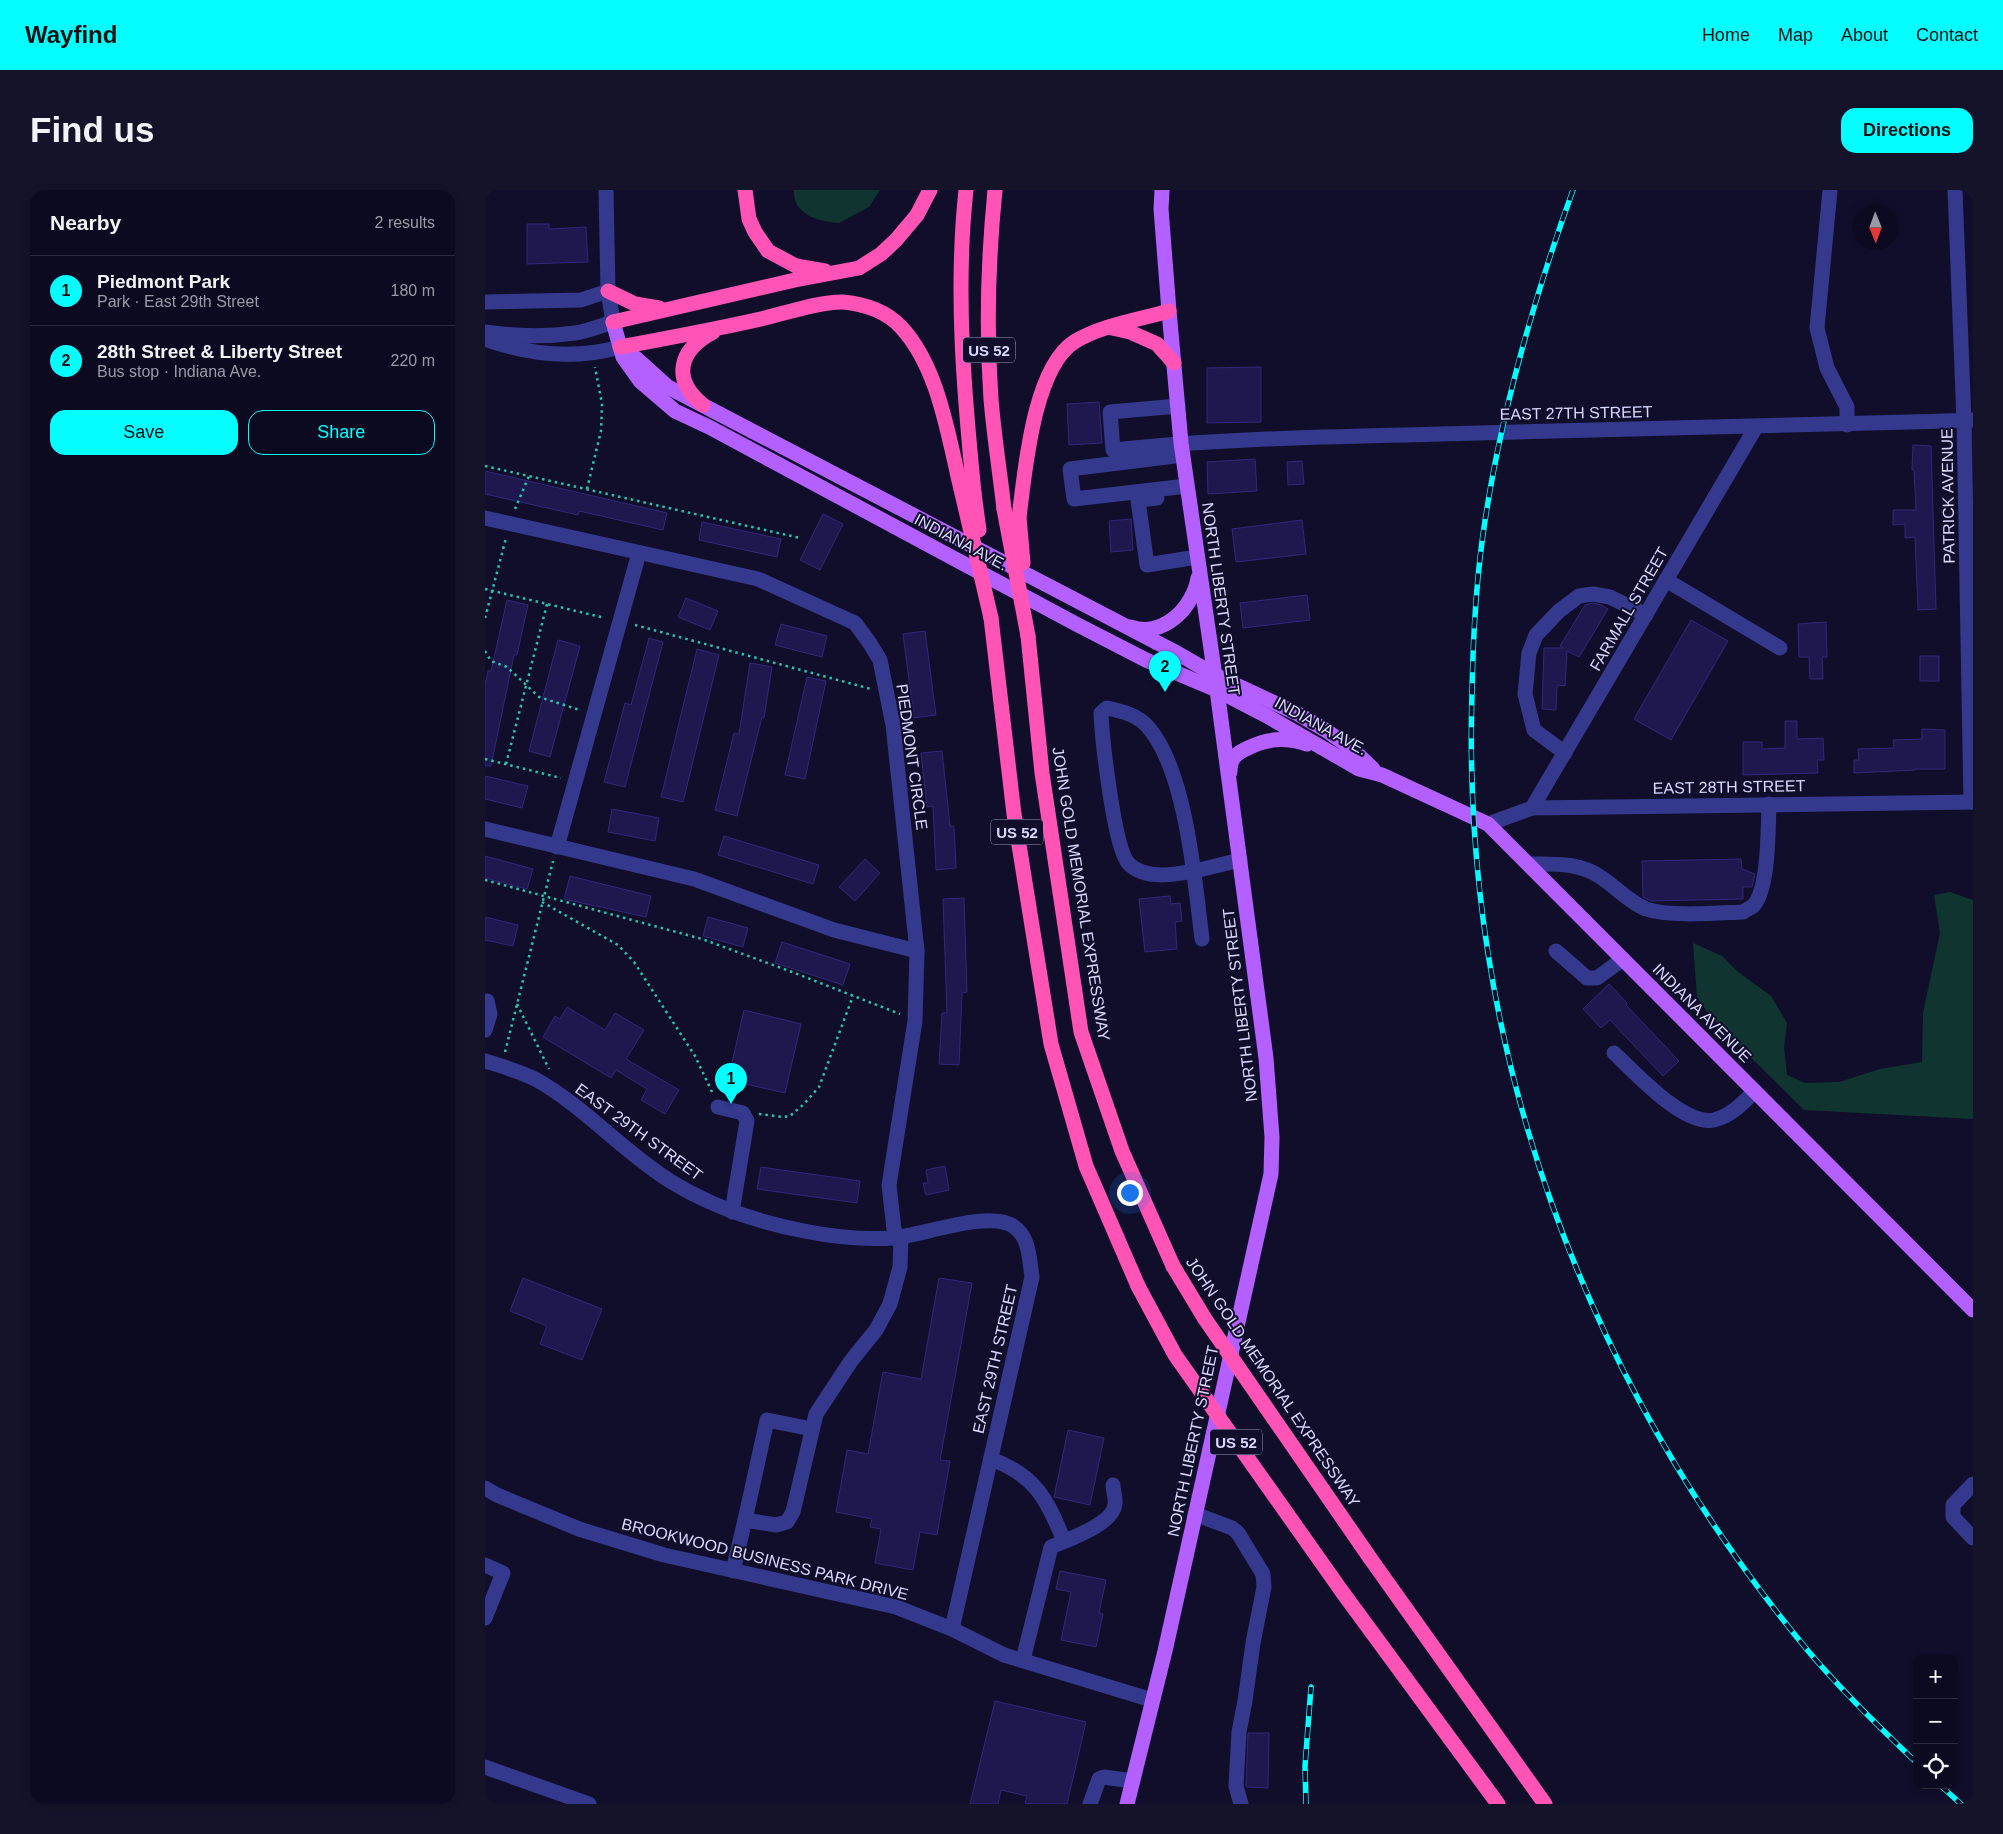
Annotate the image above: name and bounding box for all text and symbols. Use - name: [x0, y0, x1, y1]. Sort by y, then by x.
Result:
- text: Wayfind: [25, 21, 117, 48]
- text: Home: [1702, 25, 1750, 45]
- text: Map: [1778, 25, 1813, 45]
- text: About: [1841, 25, 1888, 45]
- text: Contact: [1916, 25, 1978, 45]
- button: Directions: [1841, 108, 1973, 153]
- text: Find us: [30, 110, 154, 149]
- north arrow: [1853, 205, 1898, 250]
- text: Nearby: [50, 211, 121, 234]
- text: 2 results: [375, 214, 435, 231]
- text: Piedmont Park: [97, 271, 230, 292]
- text: 1: [62, 282, 70, 299]
- text: 180 m: [391, 282, 435, 299]
- text: Park · East 29th Street: [97, 293, 259, 310]
- road number: US 52: [963, 338, 1015, 362]
- text: 28th Street & Liberty Street: [97, 341, 342, 362]
- text: 2: [62, 352, 70, 369]
- text: 220 m: [391, 352, 435, 369]
- text: Bus stop · Indiana Ave.: [97, 363, 261, 380]
- street label: EAST 27TH STREET: [1500, 403, 1653, 423]
- button: Save: [50, 410, 238, 455]
- button: Share: [248, 410, 435, 455]
- street label: PATRICK AVENUE: [1938, 428, 1958, 564]
- street label: NORTH LIBERTY STREET: [1199, 501, 1243, 697]
- street label: INDIANA AVE.: [912, 510, 1010, 574]
- street label: FARMALL STREET: [1587, 544, 1671, 674]
- pin: 2: [1149, 651, 1181, 692]
- street label: PIEDMONT CIRCLE: [893, 683, 931, 831]
- street label: INDIANA AVE.: [1272, 694, 1370, 758]
- street label: JOHN GOLD MEMORIAL EXPRESSWAY: [1049, 746, 1113, 1042]
- street label: EAST 28TH STREET: [1653, 777, 1806, 797]
- road number: US 52: [991, 820, 1043, 844]
- street label: NORTH LIBERTY STREET: [1220, 907, 1260, 1103]
- street label: INDIANA AVENUE: [1649, 960, 1755, 1066]
- pin: 1: [715, 1063, 747, 1104]
- street label: EAST 29TH STREET: [572, 1080, 706, 1184]
- your location: [1117, 1180, 1143, 1206]
- street label: JOHN GOLD MEMORIAL EXPRESSWAY: [1183, 1254, 1363, 1510]
- street label: EAST 29TH STREET: [970, 1283, 1020, 1435]
- street label: NORTH LIBERTY STREET: [1164, 1344, 1222, 1538]
- road number: US 52: [1210, 1430, 1262, 1454]
- street label: BROOKWOOD BUSINESS PARK DRIVE: [620, 1515, 910, 1603]
- map controls: [1913, 1654, 1958, 1789]
- button: +: [1913, 1654, 1958, 1699]
- button: −: [1913, 1699, 1958, 1744]
- button: locate: [1913, 1744, 1958, 1789]

